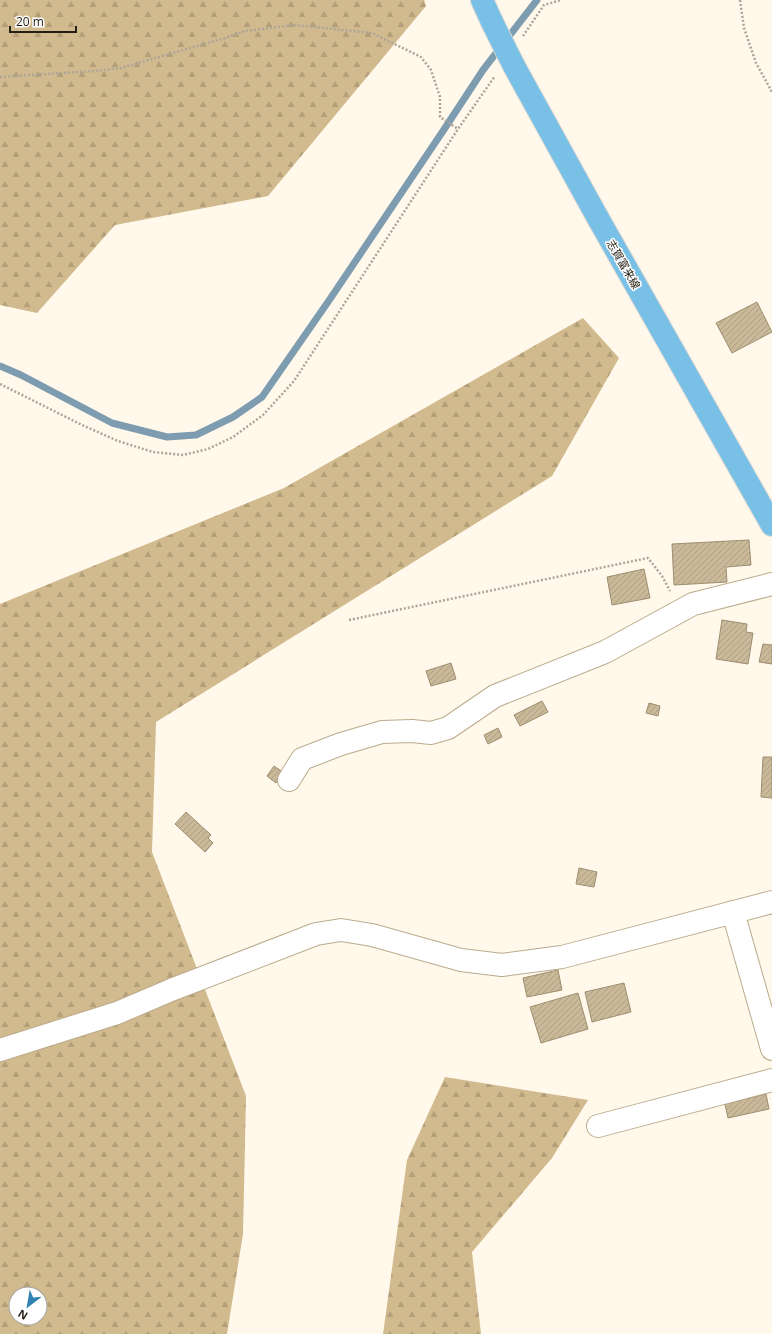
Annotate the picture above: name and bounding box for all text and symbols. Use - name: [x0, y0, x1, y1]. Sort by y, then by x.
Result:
- scale bar: [10, 8, 76, 34]
- text: 20 m: [16, 13, 44, 30]
- street label: 志賀富来線: [604, 236, 644, 292]
- north arrow: [8, 1286, 48, 1326]
- text: N: [15, 1306, 30, 1324]

